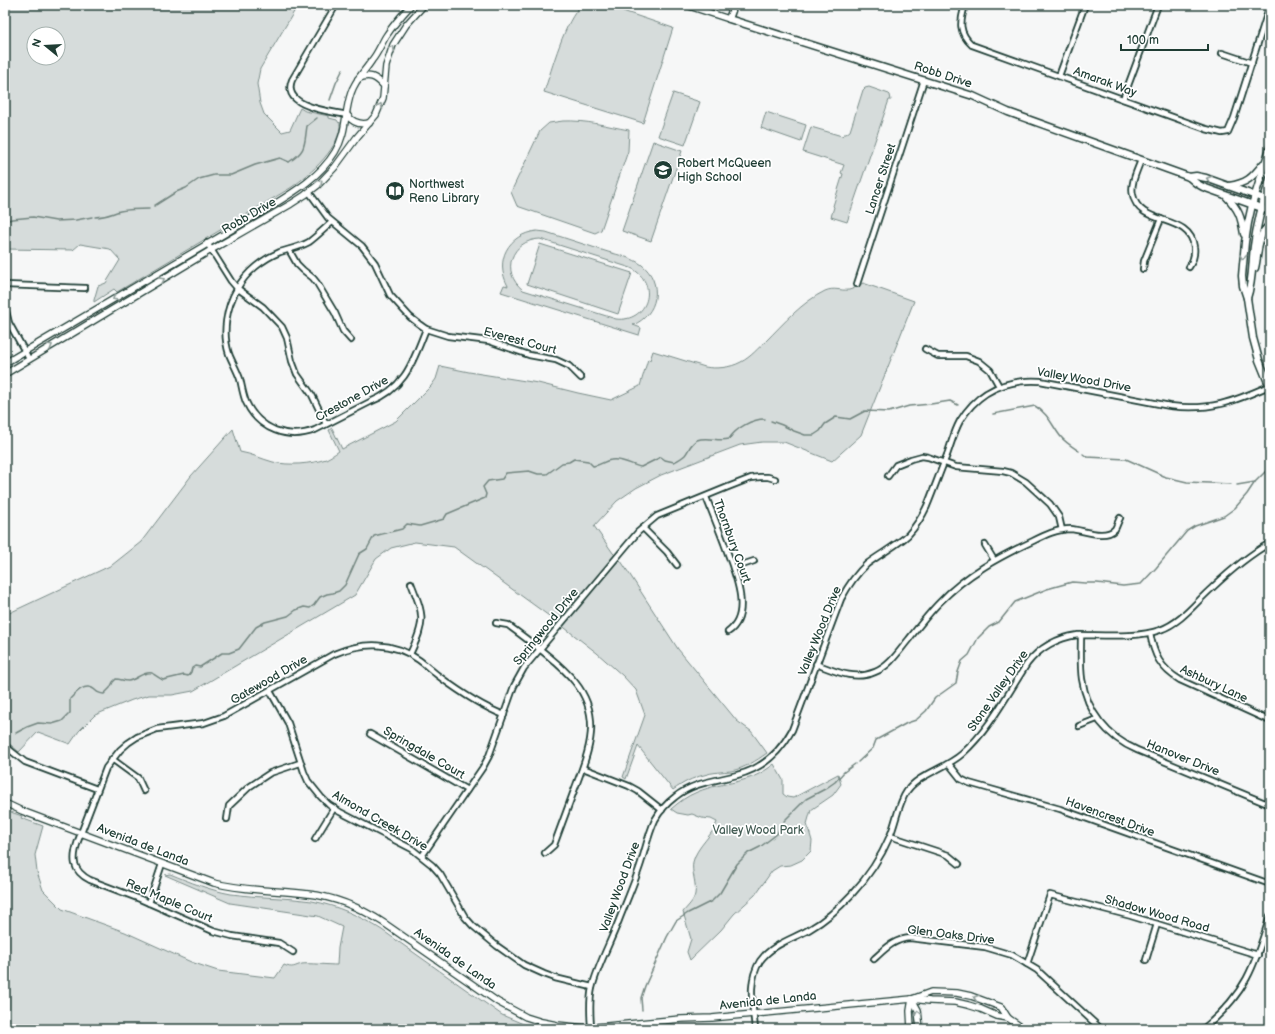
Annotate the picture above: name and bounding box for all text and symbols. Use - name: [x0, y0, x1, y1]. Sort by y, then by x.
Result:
- north arrow: [26, 26, 66, 66]
- scale bar: [1121, 26, 1208, 52]
- text: 100 m: [1127, 33, 1159, 48]
- text: N: [30, 37, 44, 49]
- one-way arrow: [387, 45, 395, 52]
- street label: Robb Drive: [912, 59, 974, 91]
- street label: Amarak Way: [1071, 64, 1139, 101]
- one-way arrow: [375, 102, 383, 109]
- street label: Lancer Street: [862, 141, 900, 216]
- place label: Robert McQueen High School: [677, 156, 772, 185]
- school or university icon: Robert McQueen High School: [652, 159, 674, 181]
- one-way arrow: [1206, 176, 1213, 184]
- place label: Northwest Reno Library: [409, 177, 480, 206]
- one-way arrow: [315, 180, 323, 187]
- library icon: Northwest Reno Library: [384, 180, 406, 202]
- street label: Robb Drive: [219, 194, 279, 238]
- one-way arrow: [1239, 254, 1248, 260]
- one-way arrow: [158, 277, 165, 284]
- one-way arrow: [112, 294, 119, 301]
- street label: Everest Court: [482, 324, 558, 358]
- one-way arrow: [46, 344, 53, 351]
- street label: Valley Wood Drive: [1036, 364, 1132, 396]
- street label: Crestone Drive: [313, 373, 391, 425]
- street label: Thornbury Court: [710, 497, 754, 585]
- street label: Valley Wood Drive: [795, 584, 845, 678]
- street label: Springwood Drive: [510, 585, 582, 669]
- street label: Stone Valley Drive: [964, 647, 1032, 735]
- street label: Gatewood Drive: [228, 652, 310, 708]
- street label: Ashbury Lane: [1178, 662, 1250, 706]
- street label: Springdale Court: [381, 724, 468, 783]
- street label: Hanover Drive: [1144, 737, 1222, 779]
- street label: Almond Creek Drive: [330, 788, 430, 854]
- street label: Havencrest Drive: [1063, 794, 1157, 840]
- street label: Avenida de Landa: [95, 821, 191, 870]
- park label: Valley Wood Park: [712, 823, 804, 838]
- street label: Valley Wood Drive: [597, 840, 643, 934]
- street label: Red Maple Court: [123, 876, 215, 926]
- street label: Shadow Wood Road: [1103, 892, 1211, 936]
- street label: Glen Oaks Drive: [907, 922, 995, 948]
- street label: Avenida de Landa: [411, 925, 499, 993]
- street label: Avenida de Landa: [719, 988, 817, 1014]
- one-way arrow: [973, 994, 980, 1003]
- one-way arrow: [914, 1010, 923, 1016]

